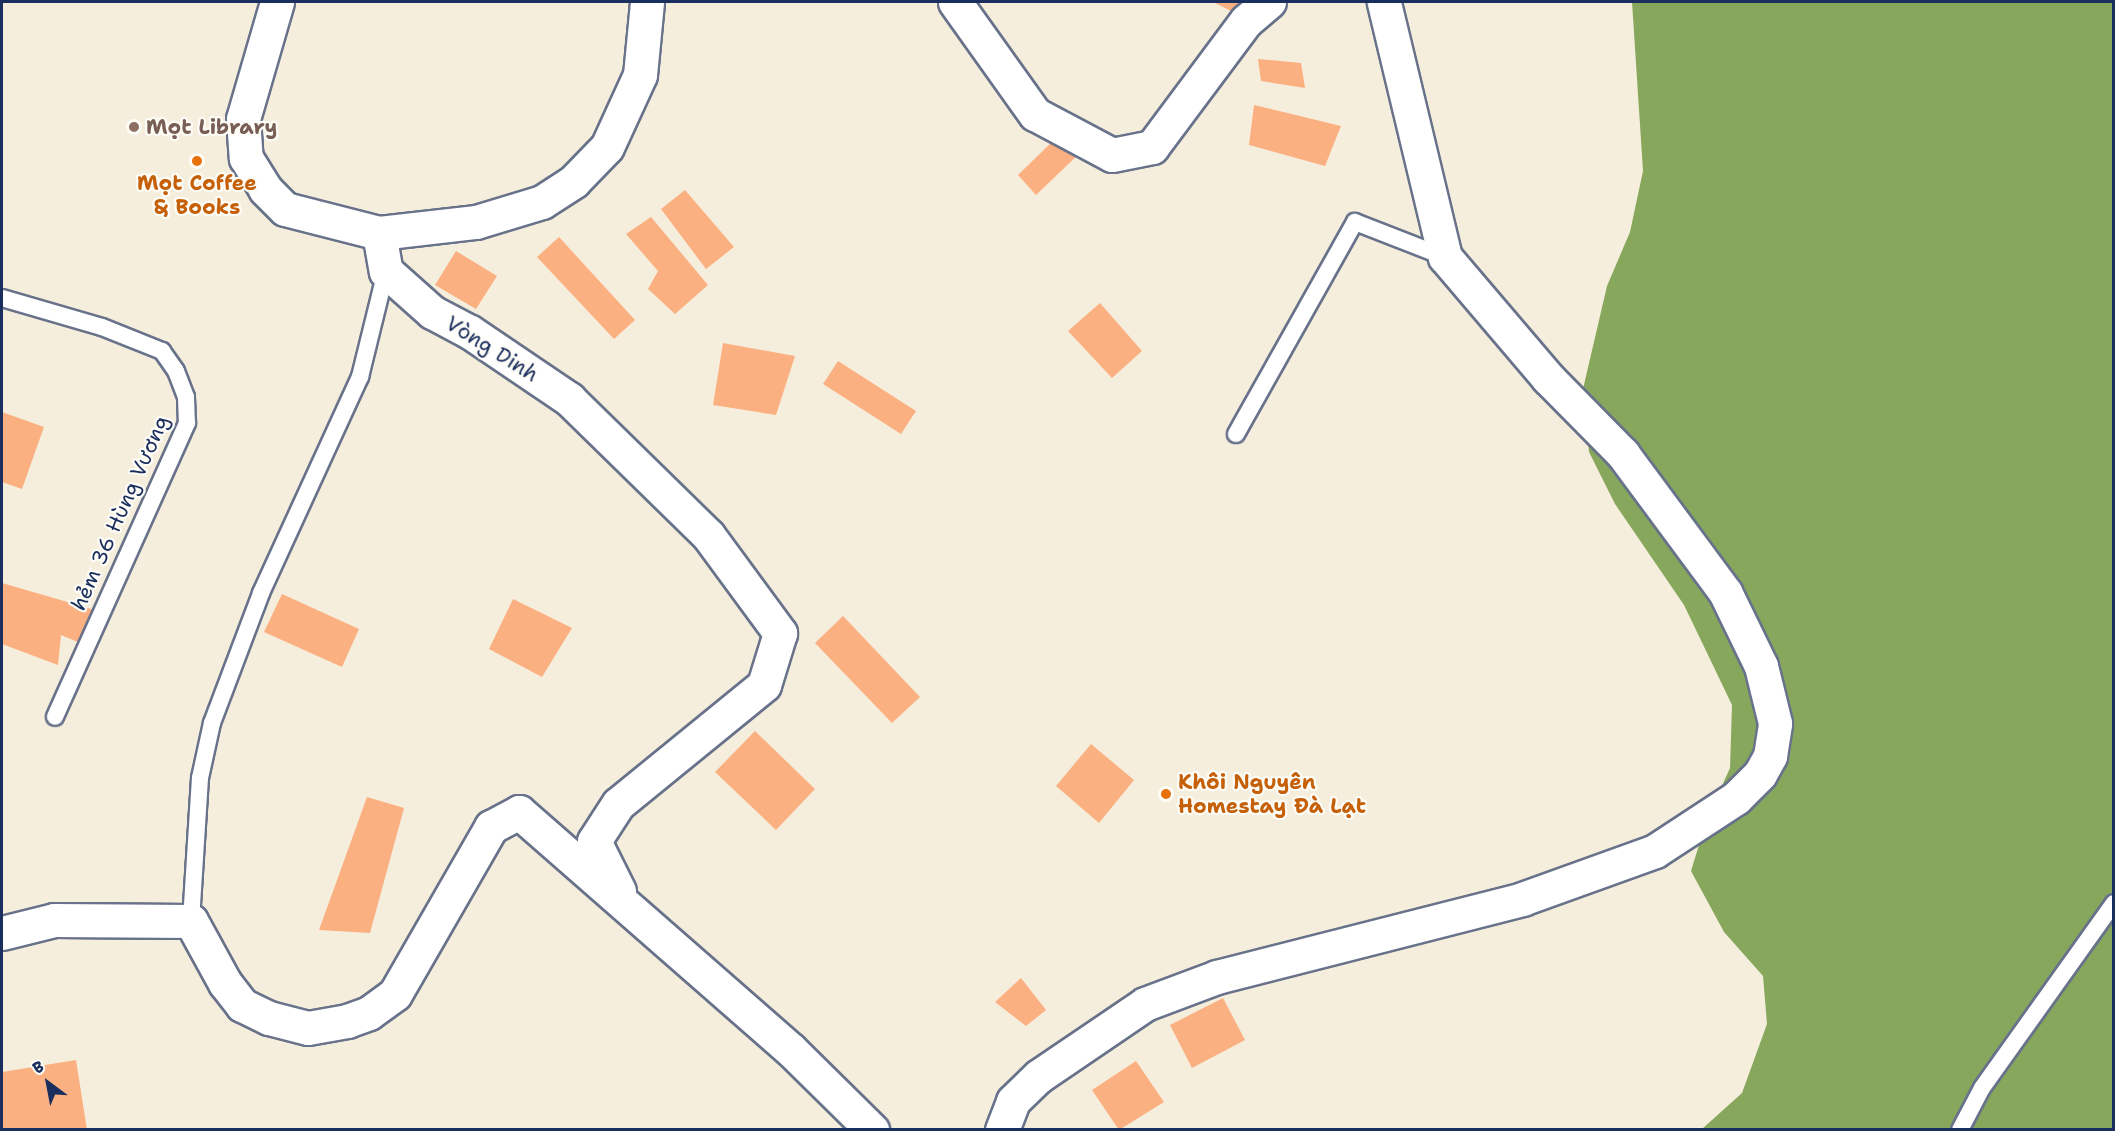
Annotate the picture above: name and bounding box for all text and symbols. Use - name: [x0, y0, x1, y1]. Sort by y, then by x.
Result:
- place label: Mọt Library: [146, 114, 277, 140]
- marker: Mọt Library: [127, 120, 141, 134]
- marker: Mọt Coffee & Books: [190, 154, 204, 168]
- place label: Mọt Coffee & Books: [137, 170, 257, 220]
- street label: Vòng Dinh: [441, 311, 543, 387]
- street label: hẻm 36 Hùng Vương: [66, 412, 174, 614]
- place label: Khôi Nguyên Homestay Đà Lạt: [1178, 769, 1366, 819]
- marker: Khôi Nguyên Homestay Đà Lạt: [1159, 787, 1173, 801]
- north arrow: [18, 1053, 78, 1113]
- text: B: [28, 1056, 48, 1079]

